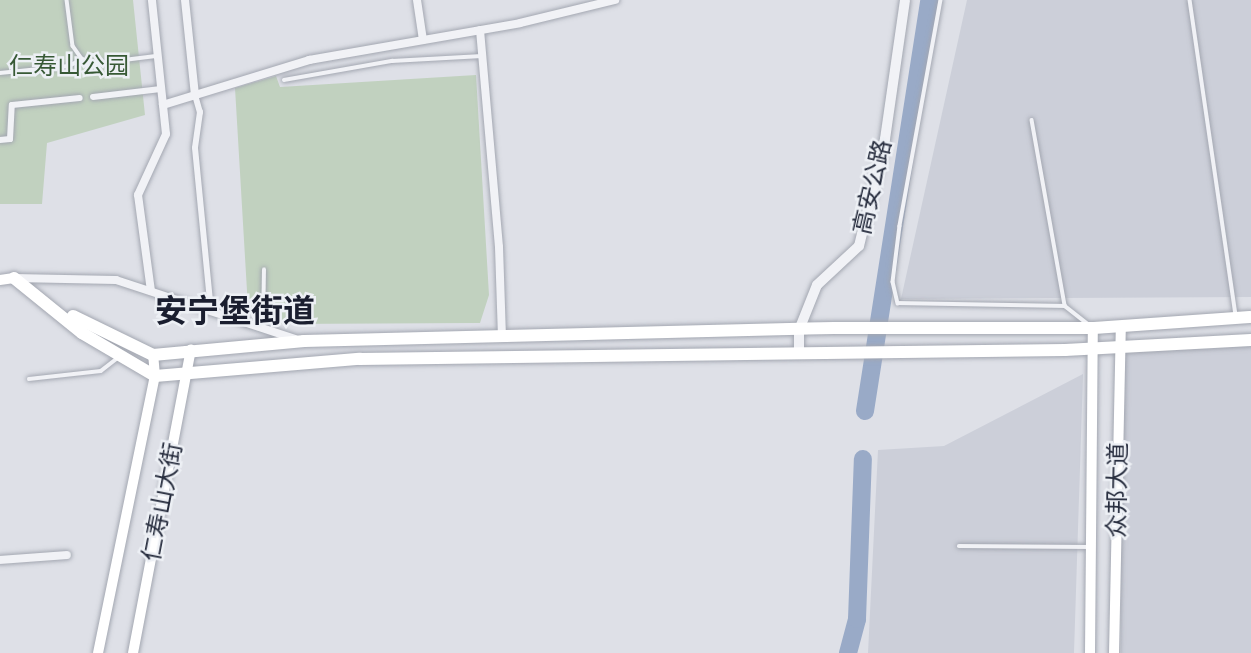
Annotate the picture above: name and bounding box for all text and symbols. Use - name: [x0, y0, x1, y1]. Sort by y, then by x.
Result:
- park label: 仁寿山公园: [9, 53, 129, 81]
- street label: 高安公路: [848, 137, 898, 237]
- district label: 安宁堡街道: [155, 292, 315, 330]
- street label: 仁寿山大街: [137, 440, 189, 564]
- street label: 众邦大道: [1103, 442, 1133, 538]

